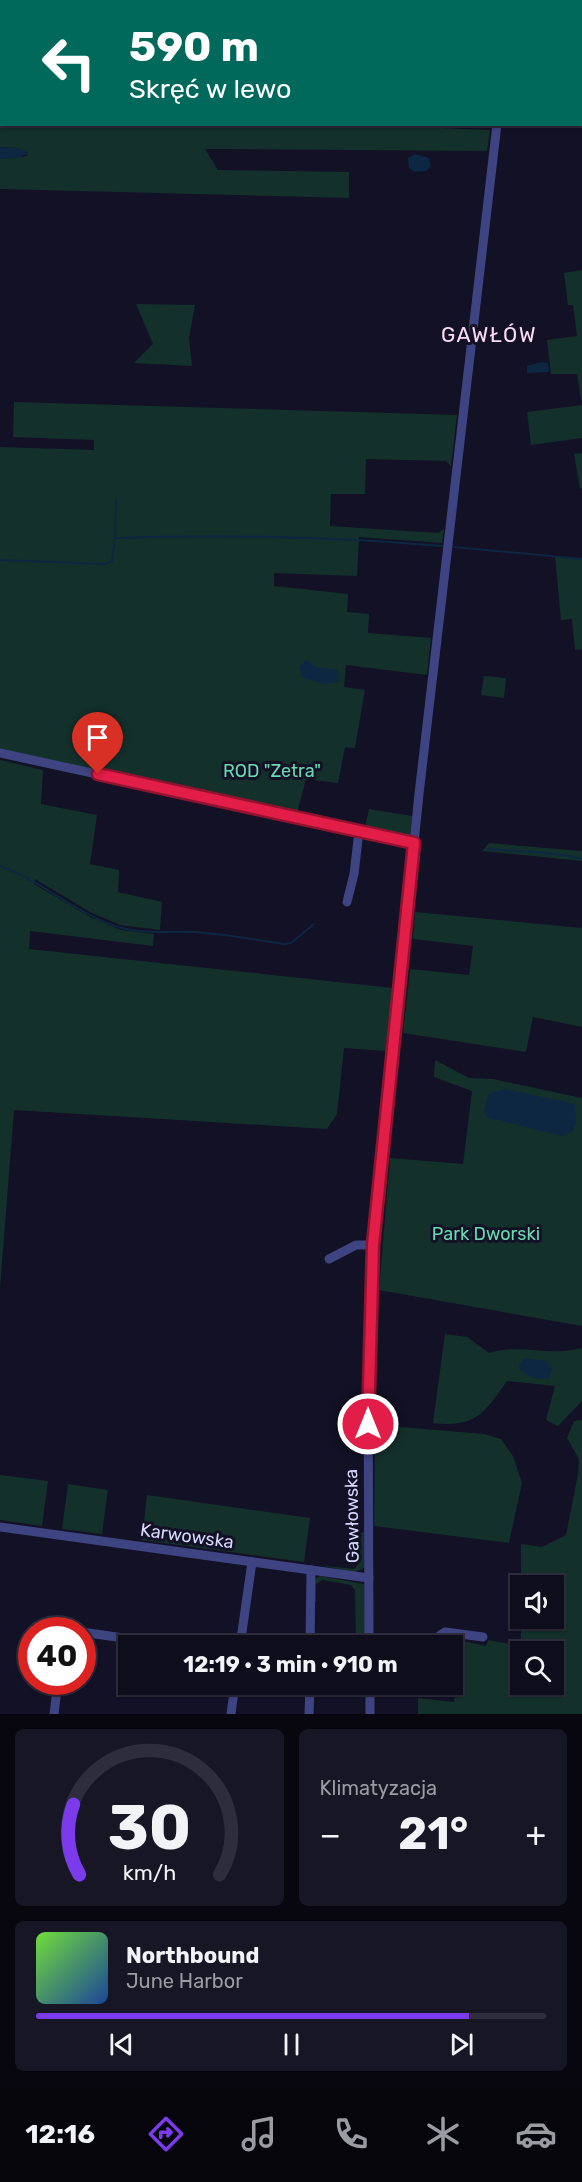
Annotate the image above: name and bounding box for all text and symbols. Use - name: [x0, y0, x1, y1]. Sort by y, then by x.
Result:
- text: 590 m: [129, 22, 259, 72]
- icon: left: [30, 24, 108, 102]
- text: Skręć w lewo: [129, 73, 292, 105]
- district label: GAWŁÓW: [441, 322, 537, 347]
- pin: [72, 712, 123, 774]
- icon: arrive: [81, 721, 114, 754]
- park label: ROD "Zetra": [223, 760, 321, 782]
- park label: Park Dworski: [432, 1223, 540, 1245]
- position arrow: [336, 1392, 400, 1456]
- street label: Gawłowska: [340, 1469, 364, 1563]
- street label: Karwowska: [139, 1519, 235, 1553]
- map controls: [510, 1575, 564, 1695]
- button: sound: [510, 1575, 564, 1629]
- speed limit sign: 40: [18, 1617, 96, 1695]
- button: search: [510, 1641, 564, 1695]
- text: 12:19 · 3 min · 910 m: [183, 1651, 398, 1678]
- text: Klimatyzacja: [320, 1776, 437, 1800]
- text: 30: [107, 1791, 191, 1865]
- text: 21°: [398, 1807, 468, 1860]
- text: −: [320, 1815, 341, 1854]
- text: +: [525, 1815, 546, 1854]
- text: km/h: [122, 1860, 176, 1885]
- text: Northbound: [126, 1942, 259, 1969]
- text: June Harbor: [126, 1969, 243, 1993]
- icon: previous: [105, 2028, 138, 2061]
- icon: pause: [275, 2028, 308, 2061]
- icon: next: [445, 2028, 478, 2061]
- icon: directions: [145, 2113, 187, 2155]
- icon: music: [238, 2113, 280, 2155]
- icon: phone: [330, 2113, 372, 2155]
- icon: climate: [422, 2113, 464, 2155]
- icon: car: [515, 2113, 557, 2155]
- text: 12:16: [25, 2118, 95, 2150]

